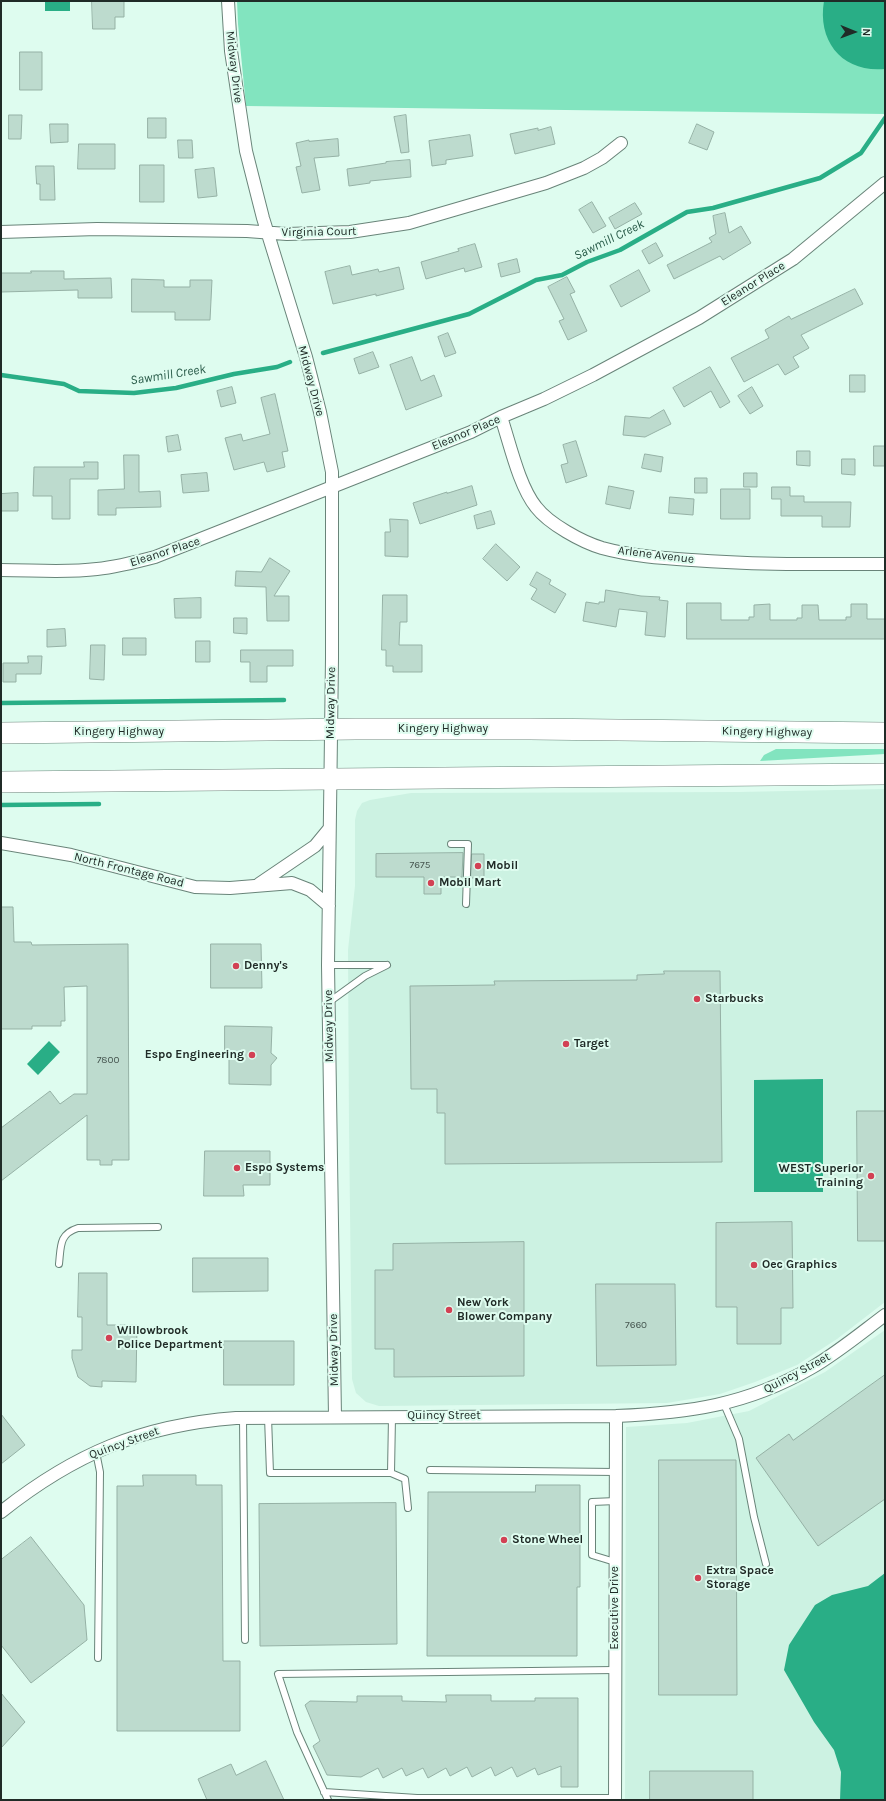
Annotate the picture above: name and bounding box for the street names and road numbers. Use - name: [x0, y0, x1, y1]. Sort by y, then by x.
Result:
- street label: Midway Drive: [222, 30, 246, 104]
- street label: Virginia Court: [281, 224, 357, 240]
- street label: Eleanor Place: [718, 259, 788, 309]
- street label: Midway Drive: [295, 344, 327, 418]
- street label: Eleanor Place: [430, 412, 502, 454]
- street label: Eleanor Place: [128, 534, 202, 570]
- street label: Arlene Avenue: [617, 543, 695, 567]
- street label: Midway Drive: [323, 667, 339, 739]
- street label: Kingery Highway: [398, 722, 488, 736]
- street label: Kingery Highway: [722, 724, 812, 740]
- street label: Kingery Highway: [74, 725, 164, 739]
- street label: North Frontage Road: [73, 849, 185, 891]
- street label: Midway Drive: [321, 990, 337, 1062]
- street label: Midway Drive: [326, 1314, 342, 1386]
- street label: Quincy Street: [761, 1349, 833, 1397]
- street label: Quincy Street: [407, 1409, 481, 1423]
- street label: Quincy Street: [87, 1424, 161, 1462]
- street label: Executive Drive: [608, 1566, 622, 1650]

